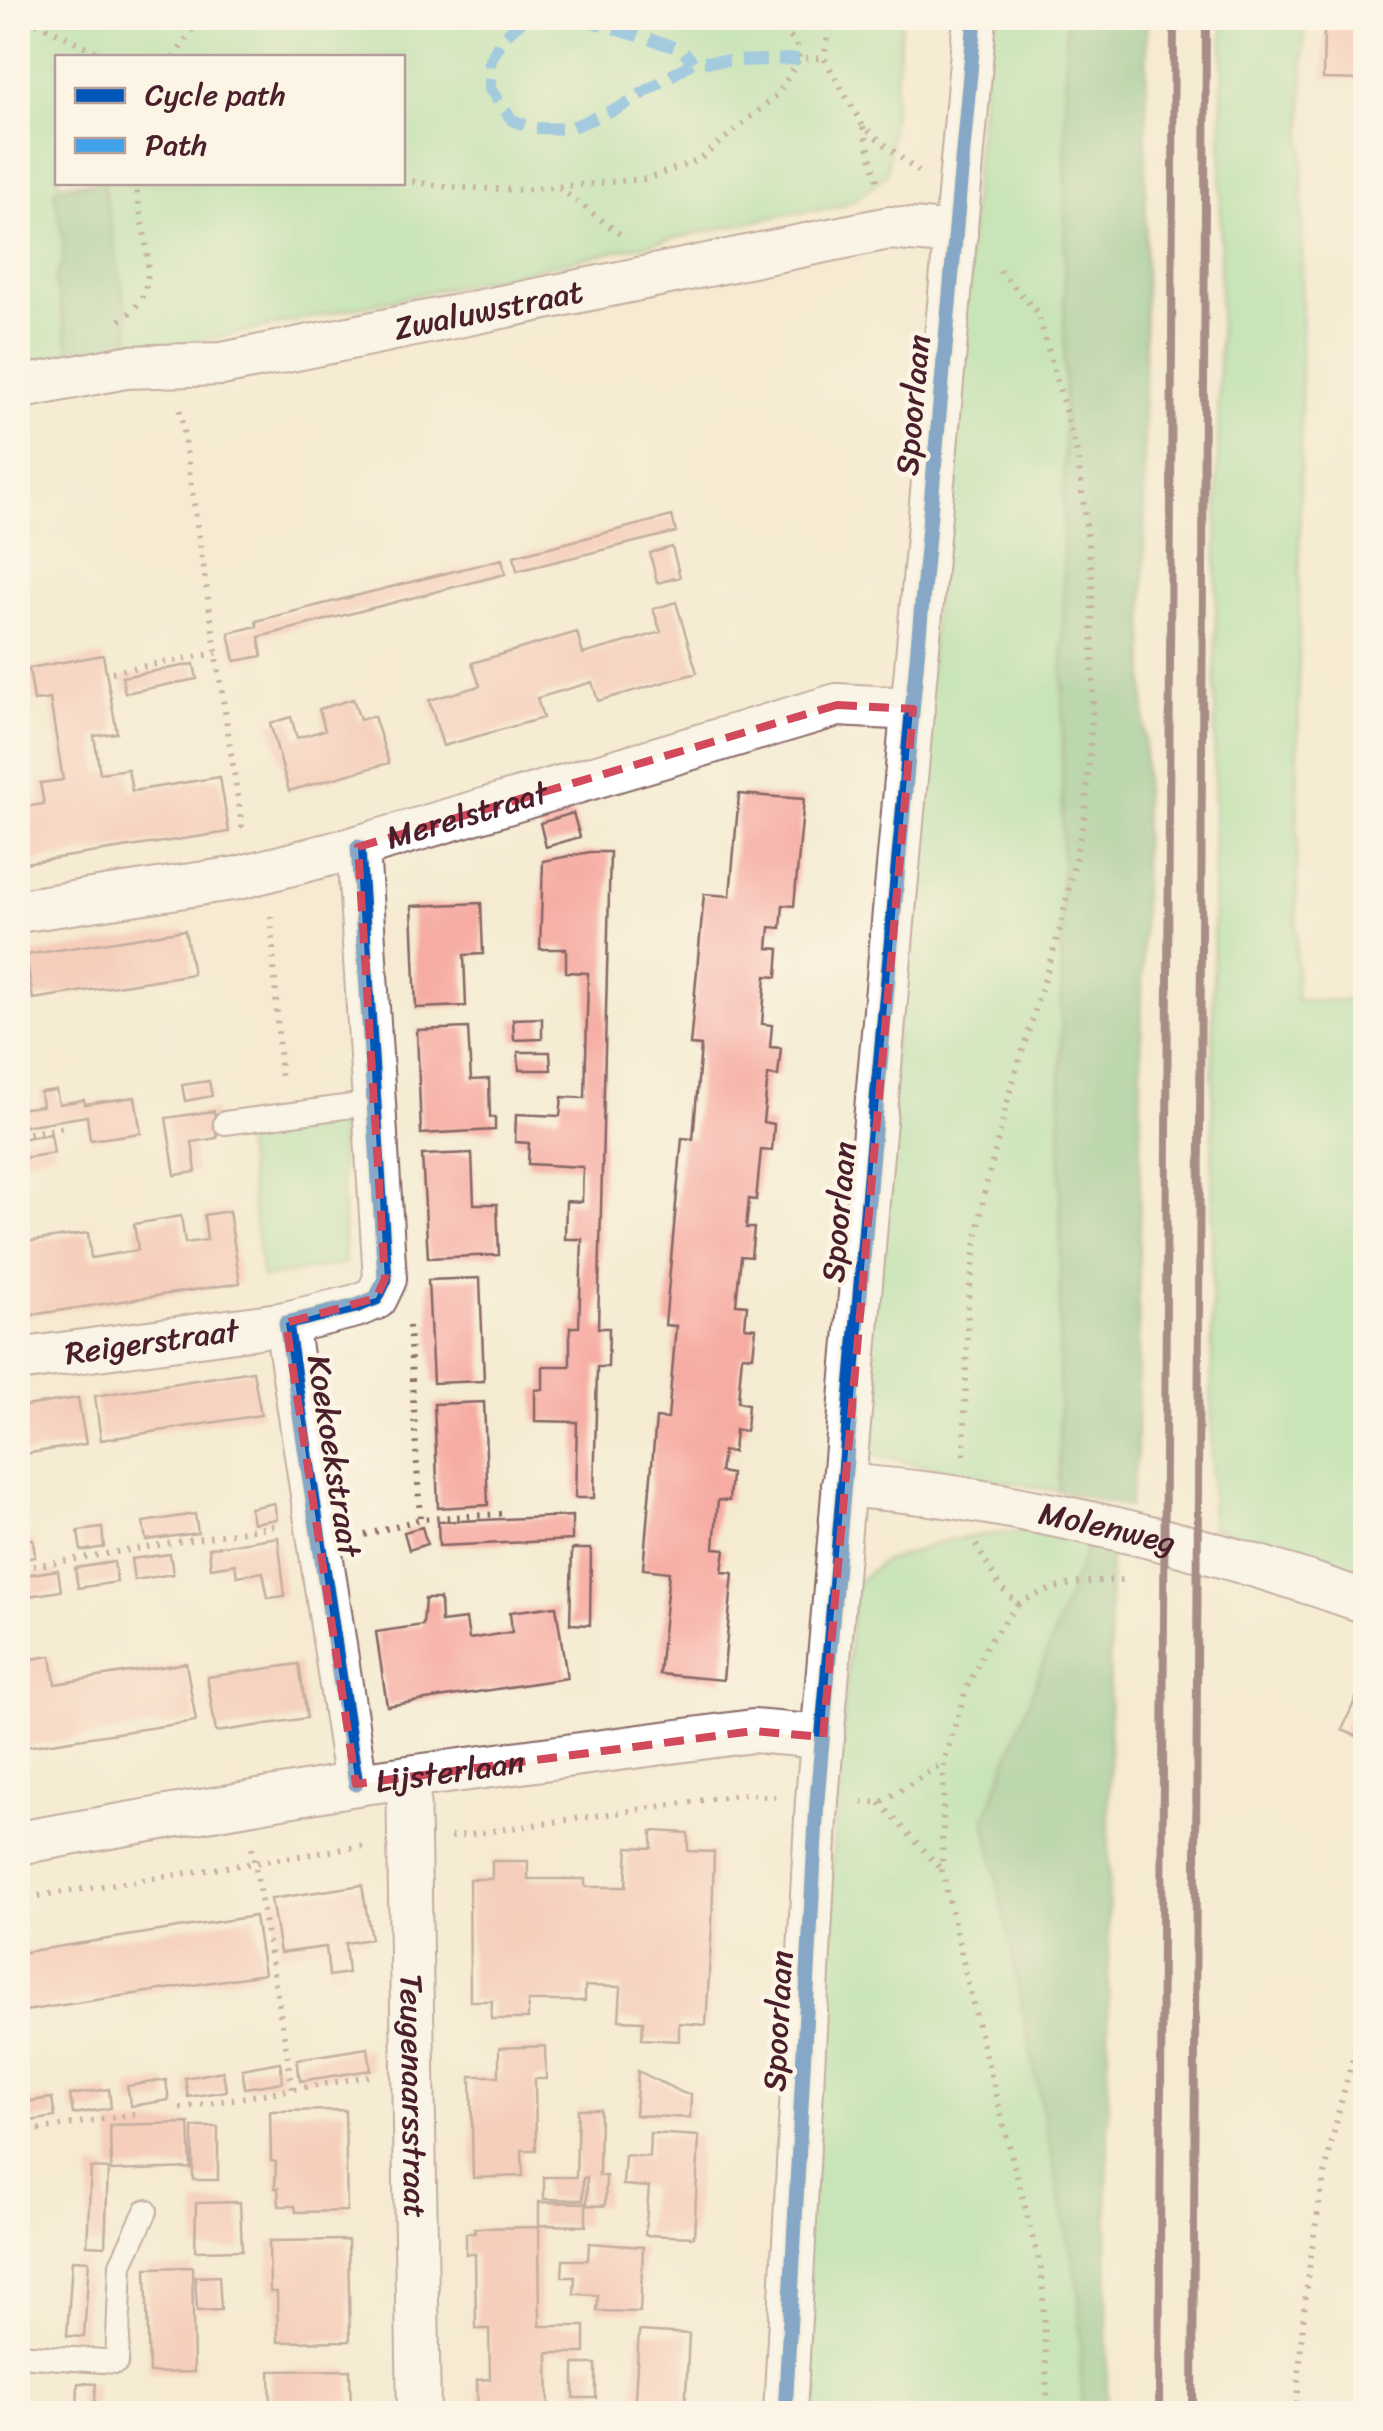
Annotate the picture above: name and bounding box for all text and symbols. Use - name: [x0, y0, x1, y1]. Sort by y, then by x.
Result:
- legend: [55, 55, 405, 185]
- text: Cycle path: [145, 68, 286, 122]
- text: Path: [145, 118, 207, 172]
- street label: Zwaluwstraat: [389, 263, 588, 357]
- street label: Spoorlaan: [878, 332, 948, 478]
- street label: Merelstraat: [379, 763, 556, 866]
- street label: Spoorlaan: [804, 1139, 874, 1285]
- street label: Reigerstraat: [61, 1301, 243, 1382]
- street label: Koekoekstraat: [290, 1351, 378, 1562]
- street label: Molenweg: [1034, 1484, 1182, 1571]
- street label: Lijsterlaan: [372, 1733, 528, 1810]
- street label: Spoorlaan: [746, 1949, 810, 2093]
- street label: Teugenaarsstraat: [383, 1973, 444, 2219]

